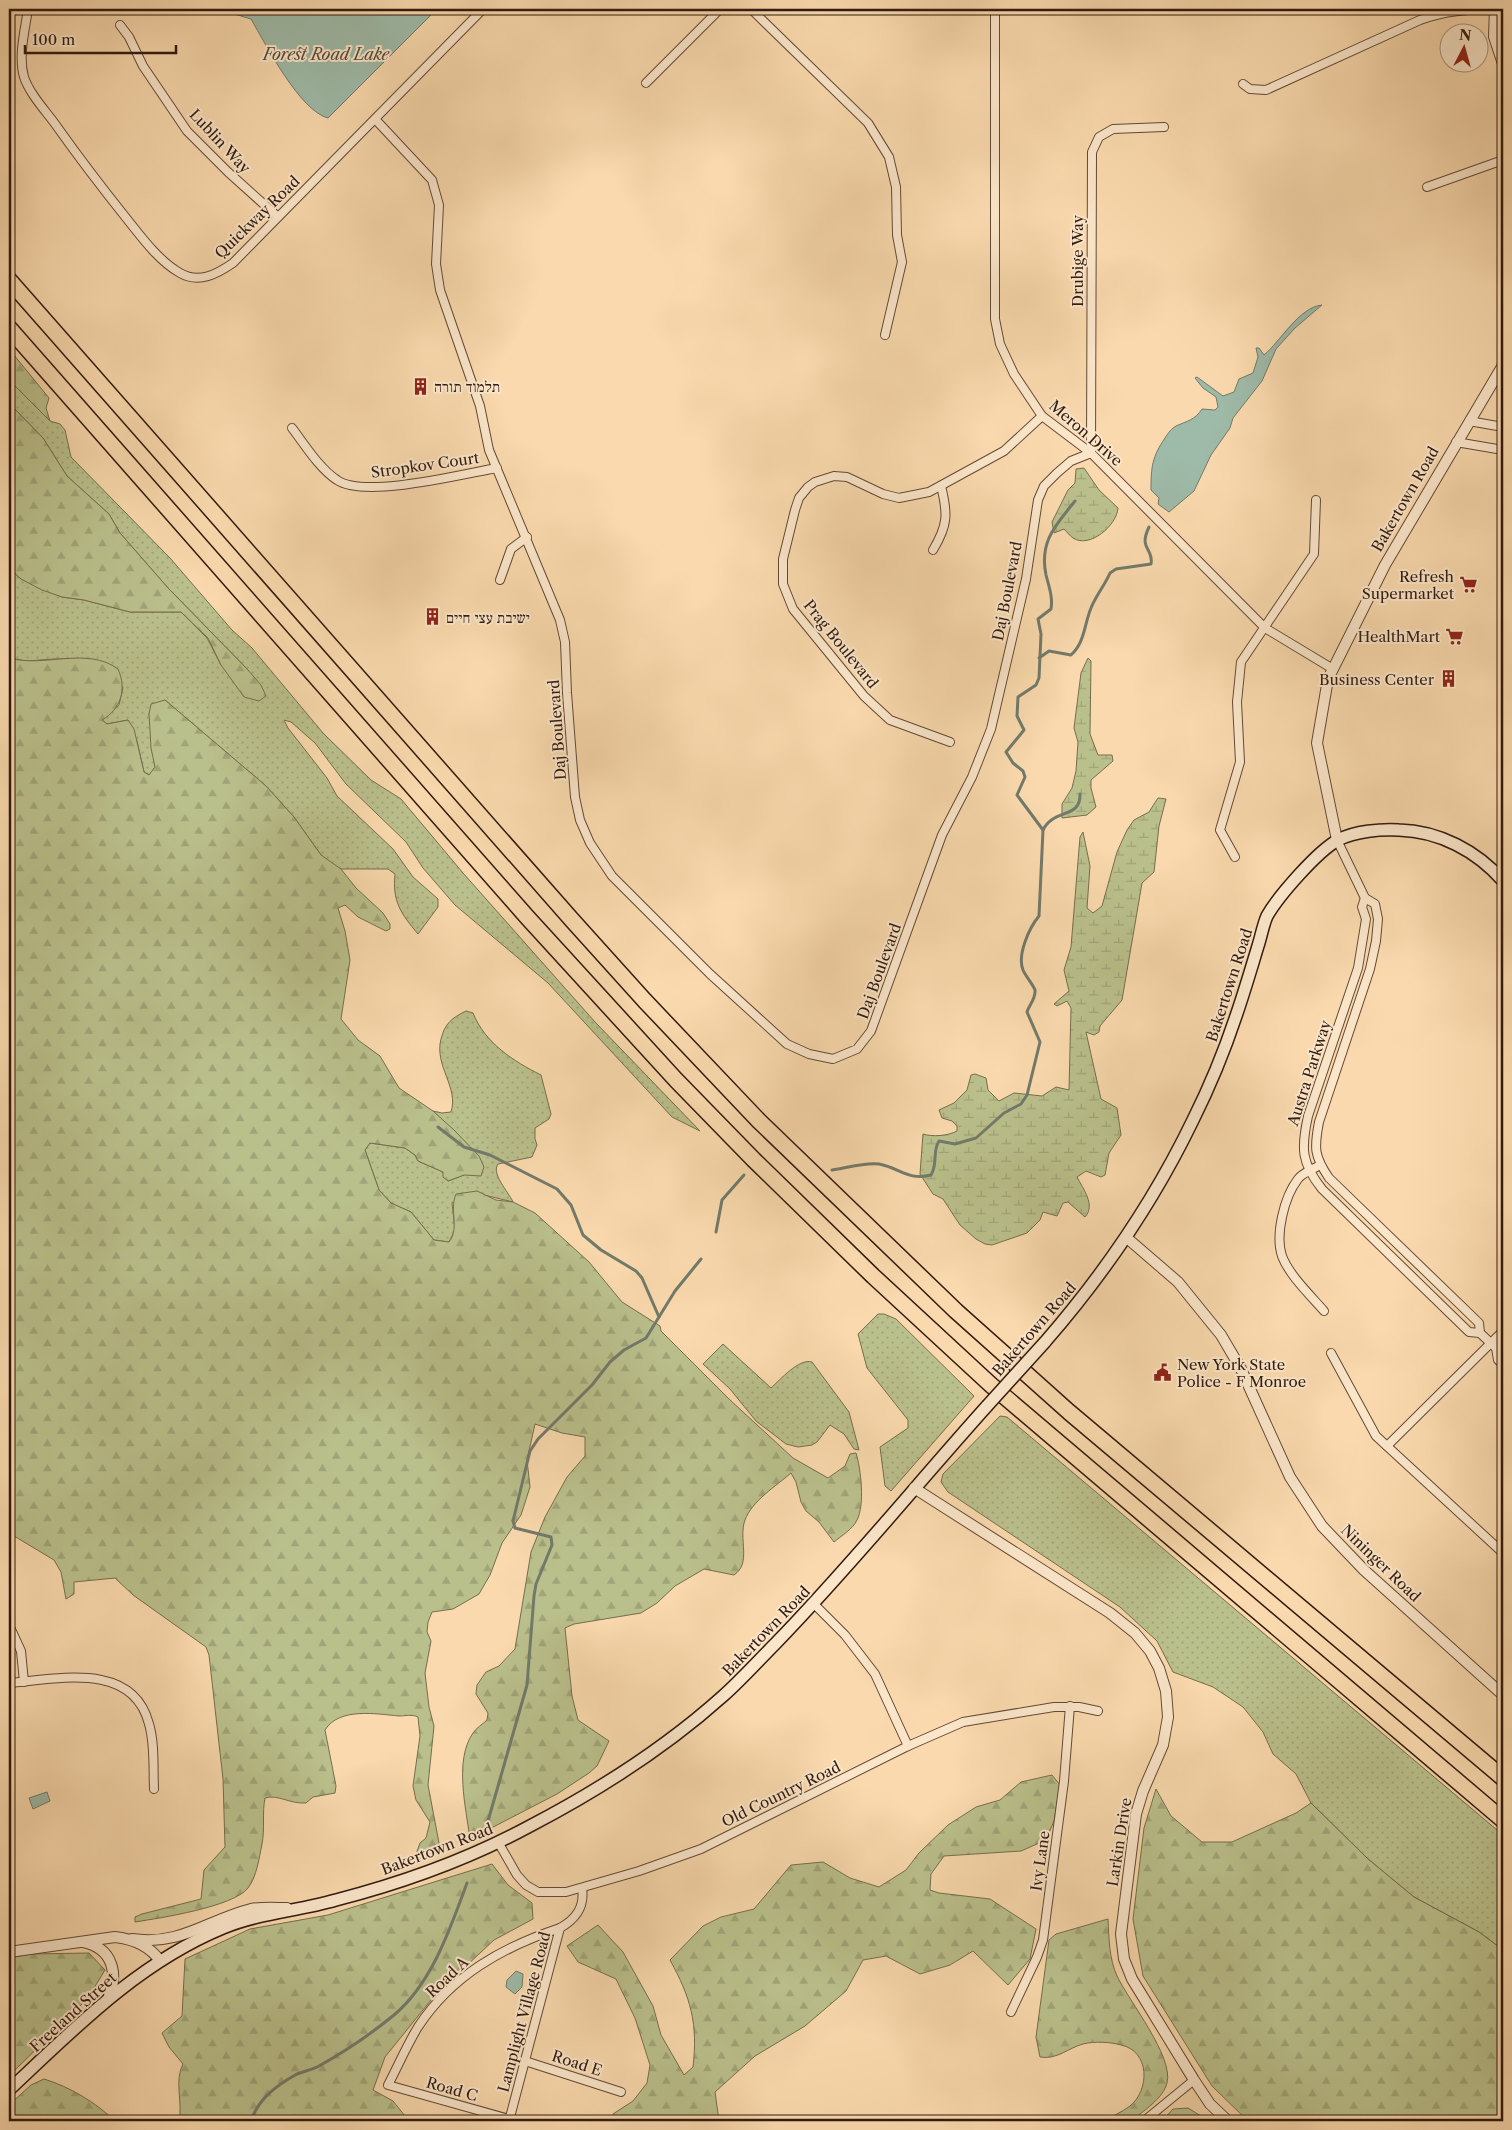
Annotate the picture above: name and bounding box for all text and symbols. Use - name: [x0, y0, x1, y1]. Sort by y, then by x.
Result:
- scale bar: [25, 22, 176, 54]
- north arrow: [1440, 22, 1490, 72]
- text: N: [1458, 25, 1472, 45]
- text: 100 m: [32, 30, 75, 49]
- water label: Forest Road Lake: [261, 44, 390, 64]
- street label: Lublin Way: [185, 105, 255, 178]
- street label: Quickway Road: [210, 172, 304, 262]
- street label: Drubige Way: [1068, 214, 1087, 307]
- building icon: תלמוד תורה: [410, 376, 430, 396]
- place label: תלמוד תורה: [434, 377, 500, 396]
- street label: Meron Drive: [1045, 396, 1127, 470]
- street label: Bakertown Road: [1367, 443, 1443, 555]
- street label: Stropkov Court: [370, 448, 481, 482]
- street label: Daj Boulevard: [988, 540, 1026, 642]
- place label: Refresh Supermarket: [1362, 567, 1455, 603]
- supermarket icon: Refresh Supermarket: [1458, 575, 1478, 595]
- street label: Prag Boulevard: [800, 596, 882, 692]
- building icon: ישיבת עצי חיים: [422, 607, 442, 627]
- place label: ישיבת עצי חיים: [446, 608, 530, 627]
- supermarket icon: HealthMart: [1444, 626, 1464, 646]
- place label: HealthMart: [1357, 627, 1441, 646]
- building icon: Business Center: [1438, 669, 1458, 689]
- place label: Business Center: [1319, 670, 1435, 689]
- street label: Daj Boulevard: [544, 679, 570, 781]
- street label: Daj Boulevard: [853, 920, 905, 1022]
- street label: Bakertown Road: [1202, 926, 1256, 1044]
- street label: Austra Parkway: [1283, 1017, 1335, 1129]
- street label: Bakertown Road: [988, 1278, 1080, 1380]
- place label: New York State Police - F Monroe: [1177, 1355, 1306, 1391]
- public building icon: New York State Police - F Monroe: [1153, 1363, 1173, 1383]
- street label: Nininger Road: [1337, 1520, 1425, 1606]
- street label: Bakertown Road: [718, 1582, 814, 1680]
- street label: Old Country Road: [718, 1757, 844, 1831]
- street label: Larkin Drive: [1103, 1796, 1135, 1888]
- street label: Bakertown Road: [378, 1819, 496, 1879]
- street label: Ivy Lane: [1026, 1830, 1054, 1892]
- street label: Lamplight Village Road: [493, 1930, 555, 2094]
- street label: Road A: [422, 1952, 473, 2002]
- street label: Freeland Street: [26, 1968, 121, 2056]
- street label: Road E: [550, 2046, 604, 2080]
- street label: Road C: [424, 2073, 480, 2105]

